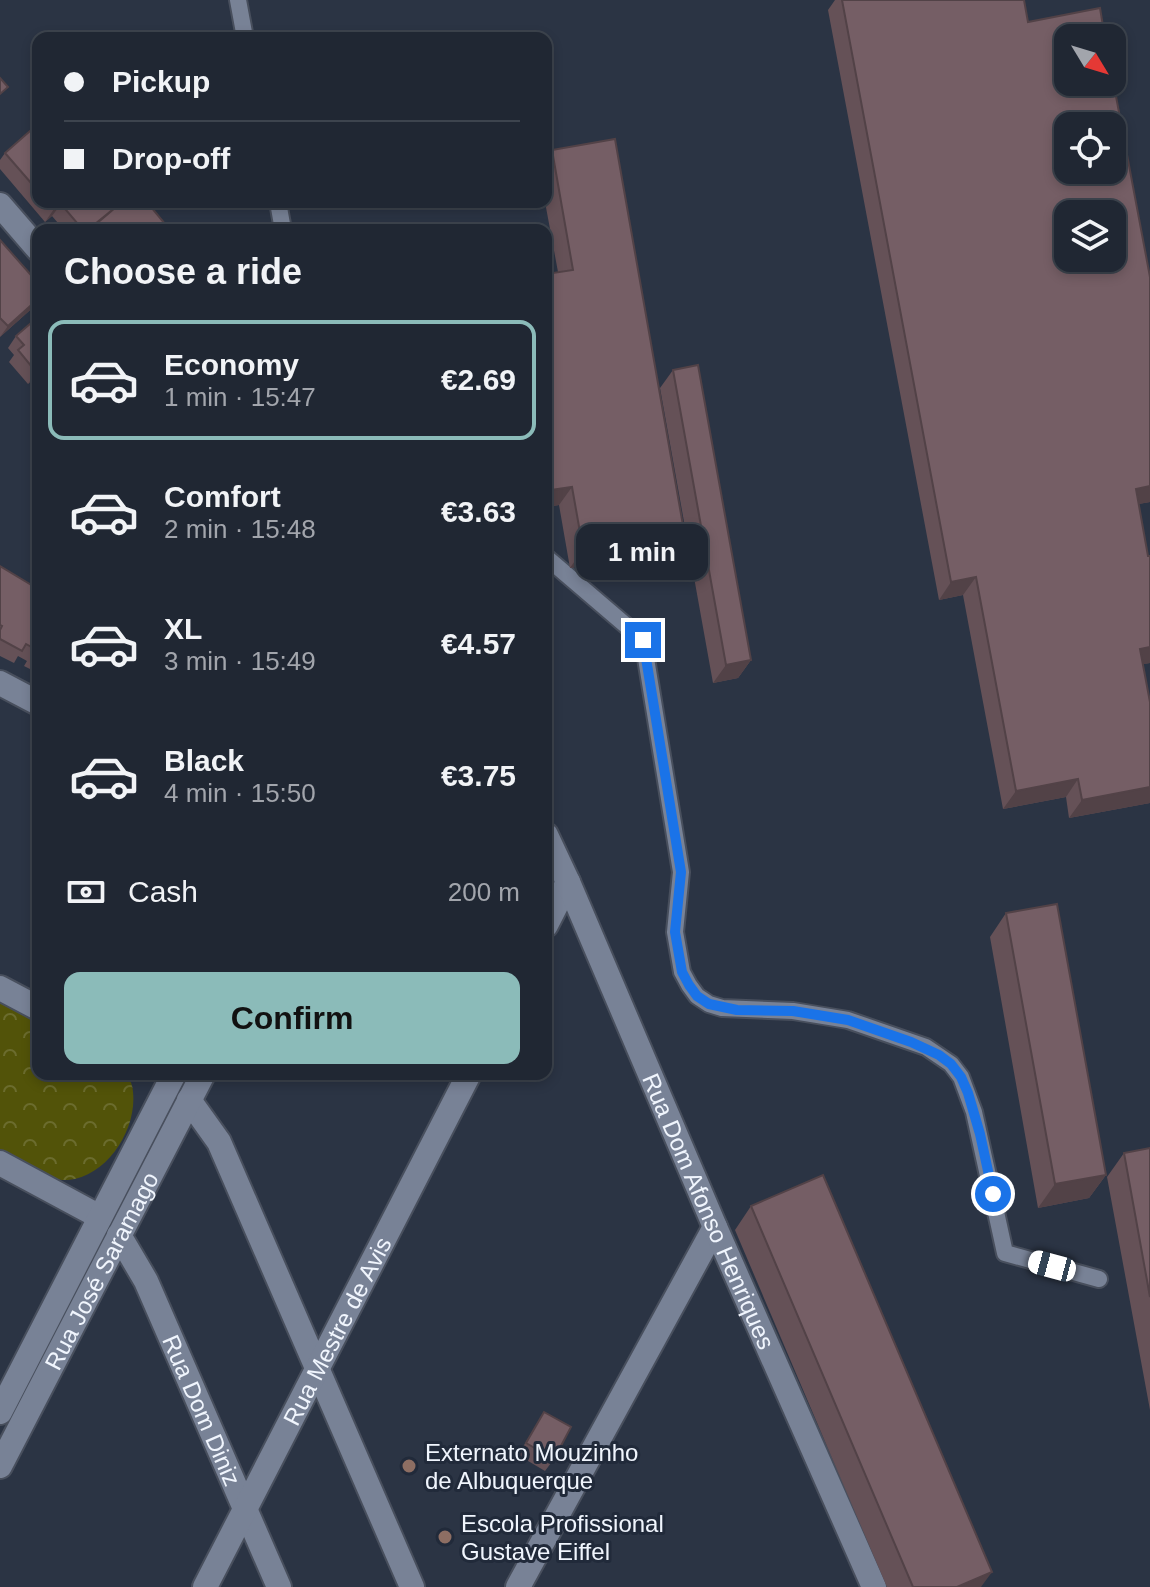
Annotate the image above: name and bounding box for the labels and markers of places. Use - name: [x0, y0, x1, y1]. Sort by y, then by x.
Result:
- place label: Externato Mouzinho de Albuquerque: [425, 1439, 638, 1494]
- marker: Externato Mouzinho de Albuquerque: [400, 1457, 418, 1475]
- place label: Escola Profissional Gustave Eiffel: [461, 1510, 664, 1565]
- marker: Escola Profissional Gustave Eiffel: [436, 1528, 454, 1546]

